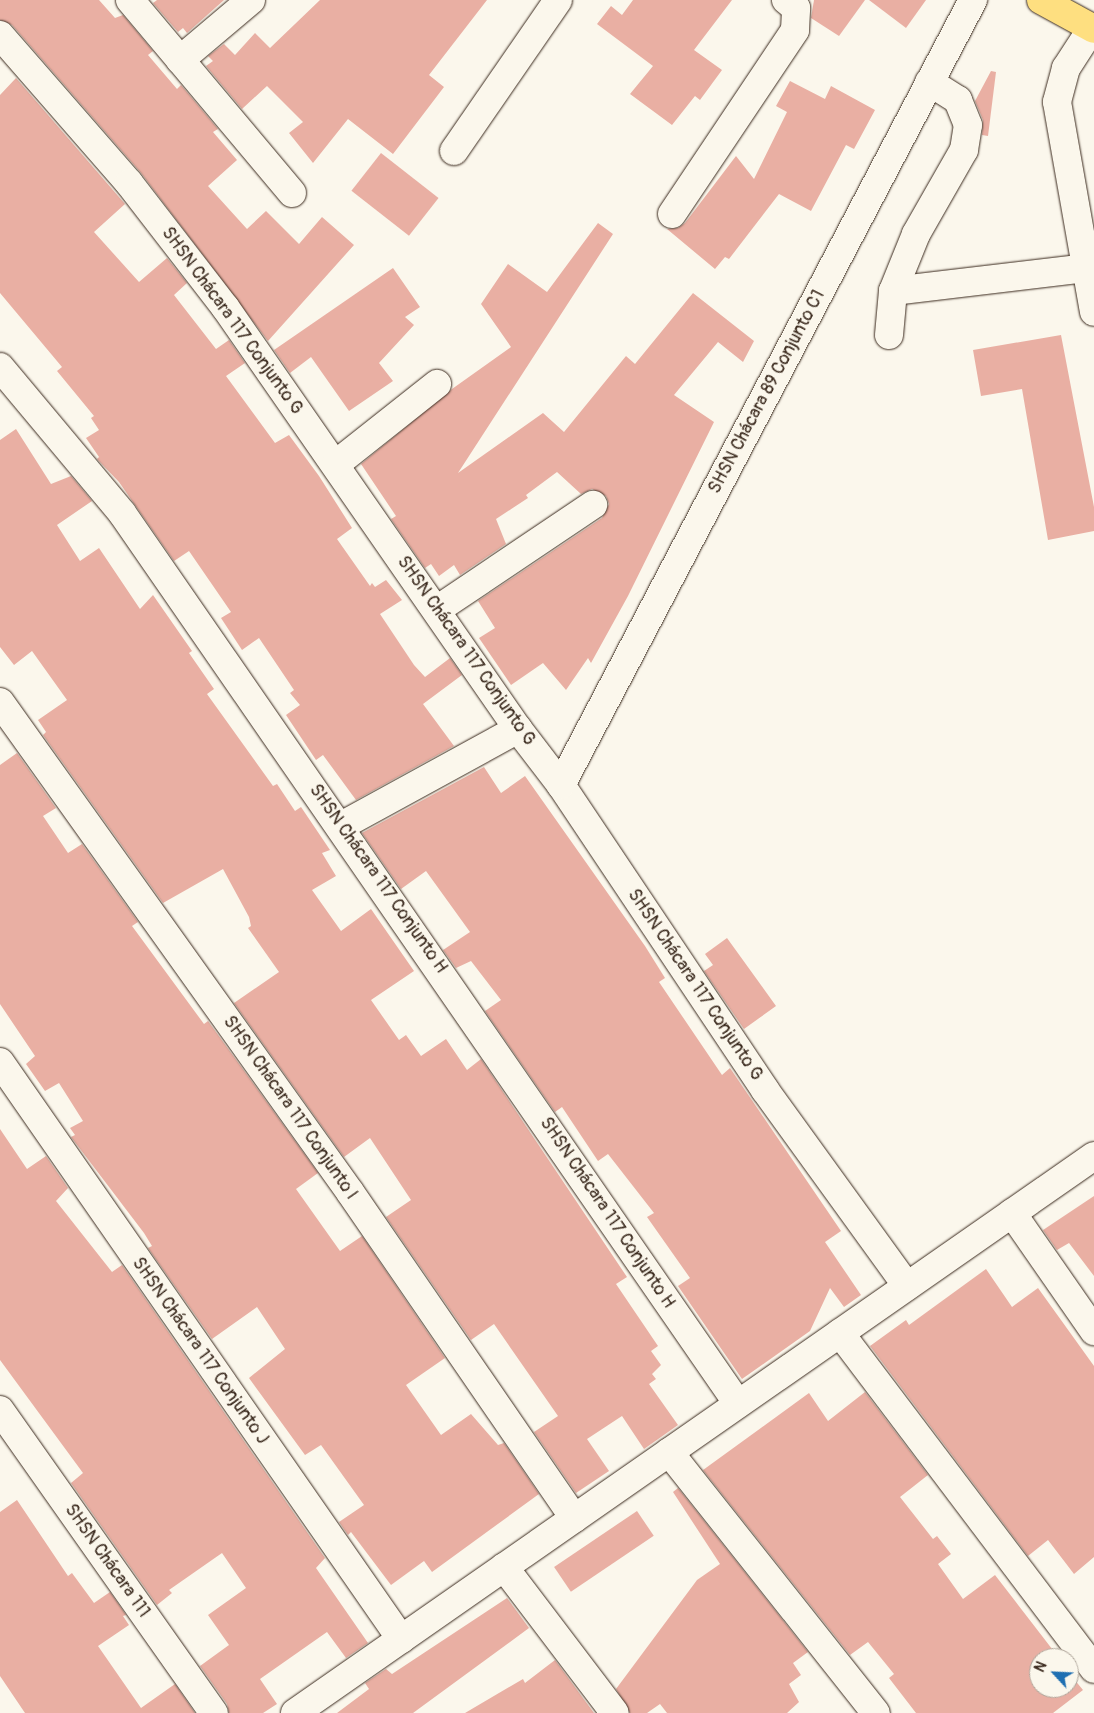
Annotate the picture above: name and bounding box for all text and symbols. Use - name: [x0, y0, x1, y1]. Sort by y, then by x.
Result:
- street label: SHSN Chácara 117 Conjunto G: [157, 223, 307, 419]
- street label: SHSN Chácara 89 Conjunto C1: [704, 287, 830, 497]
- street label: SHSN Chácara 117 Conjunto G: [392, 552, 540, 750]
- street label: SHSN Chácara 117 Conjunto H: [304, 780, 452, 978]
- street label: SHSN Chácara 117 Conjunto G: [623, 885, 767, 1085]
- street label: SHSN Chácara 117 Conjunto I: [218, 1012, 362, 1204]
- street label: SHSN Chácara 117 Conjunto H: [535, 1113, 679, 1313]
- street label: SHSN Chácara 117 Conjunto J: [127, 1253, 273, 1449]
- street label: SHSN Chácara 111: [60, 1500, 154, 1622]
- north arrow: [1029, 1648, 1079, 1698]
- text: N: [1031, 1659, 1051, 1675]

